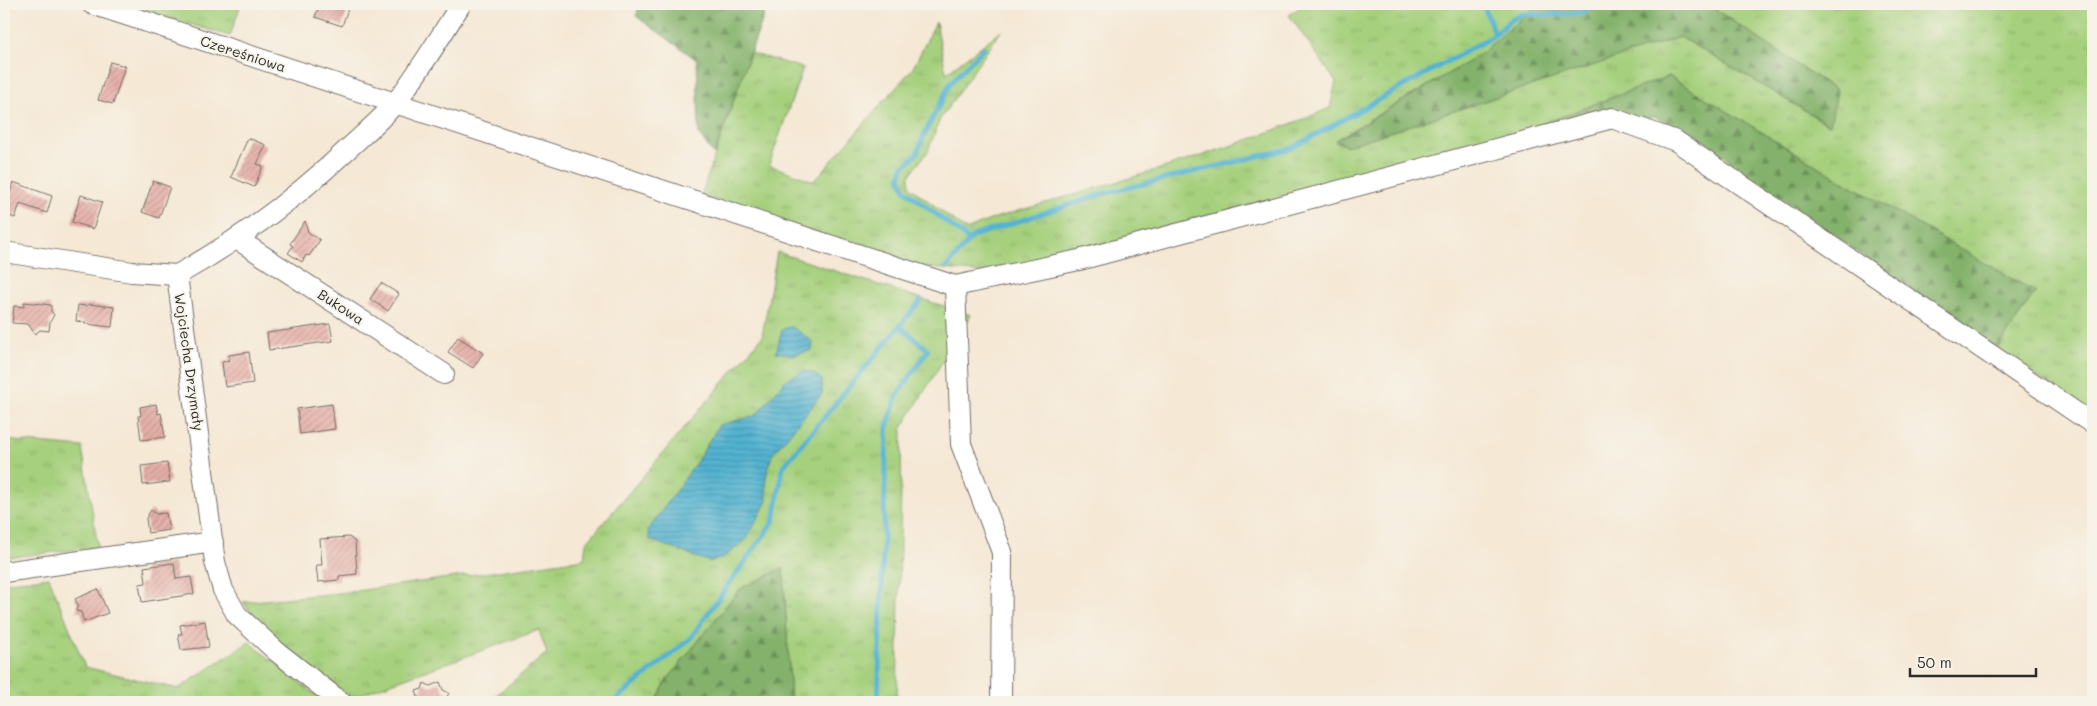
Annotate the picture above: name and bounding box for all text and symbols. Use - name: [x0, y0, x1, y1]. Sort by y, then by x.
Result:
- street label: Czereśniowa: [198, 31, 288, 76]
- street label: Bukowa: [314, 285, 368, 329]
- street label: Wojciecha Drzymały: [170, 292, 209, 432]
- scale bar: [1910, 646, 2036, 678]
- text: 50 m: [1917, 652, 1952, 672]

